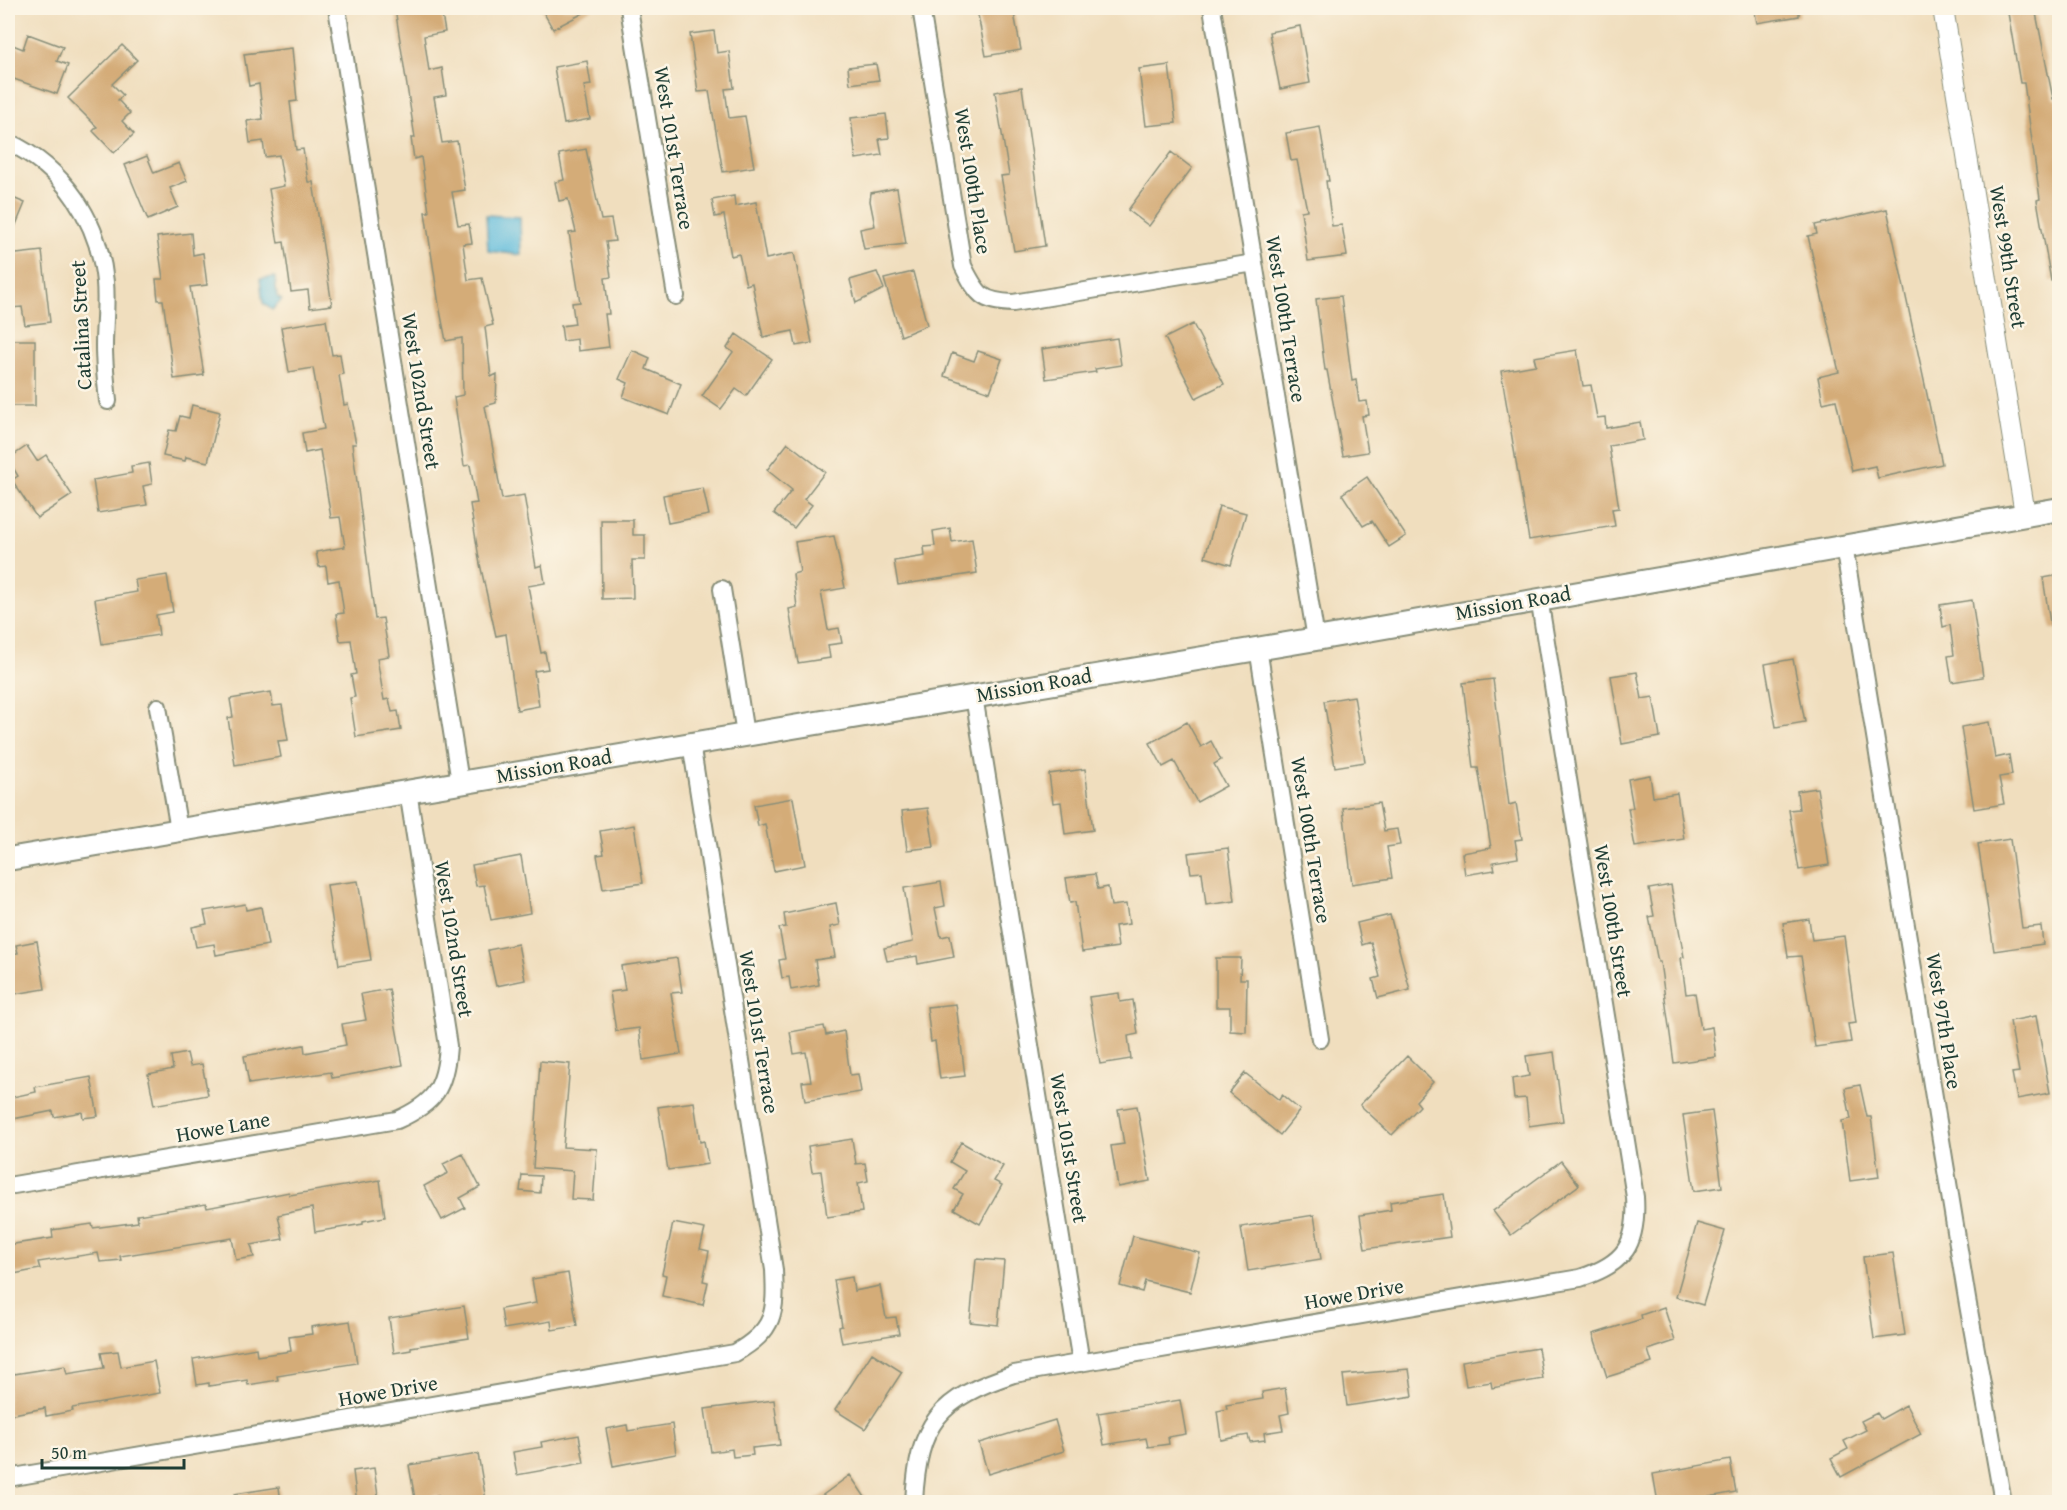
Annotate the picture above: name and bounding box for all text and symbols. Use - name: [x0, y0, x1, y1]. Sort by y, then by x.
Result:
- street label: West 101st Terrace: [646, 64, 703, 232]
- street label: West 100th Place: [947, 106, 1000, 256]
- street label: West 99th Street: [1982, 183, 2035, 331]
- street label: West 100th Terrace: [1258, 233, 1315, 405]
- street label: Catalina Street: [62, 259, 99, 391]
- street label: West 102nd Street: [394, 310, 449, 472]
- street label: Mission Road: [1453, 577, 1574, 628]
- street label: Mission Road: [974, 659, 1095, 710]
- street label: Mission Road: [494, 740, 615, 791]
- street label: West 100th Terrace: [1283, 754, 1340, 926]
- street label: West 100th Street: [1586, 842, 1641, 1000]
- street label: West 102nd Street: [427, 858, 482, 1020]
- street label: West 101st Terrace: [731, 948, 788, 1116]
- street label: West 97th Place: [1918, 951, 1971, 1091]
- street label: West 101st Street: [1042, 1071, 1097, 1226]
- street label: Howe Lane: [173, 1103, 273, 1150]
- street label: Howe Drive: [1302, 1269, 1406, 1317]
- street label: Howe Drive: [336, 1366, 440, 1414]
- scale bar: [42, 1432, 184, 1470]
- text: 50 m: [51, 1439, 87, 1466]

